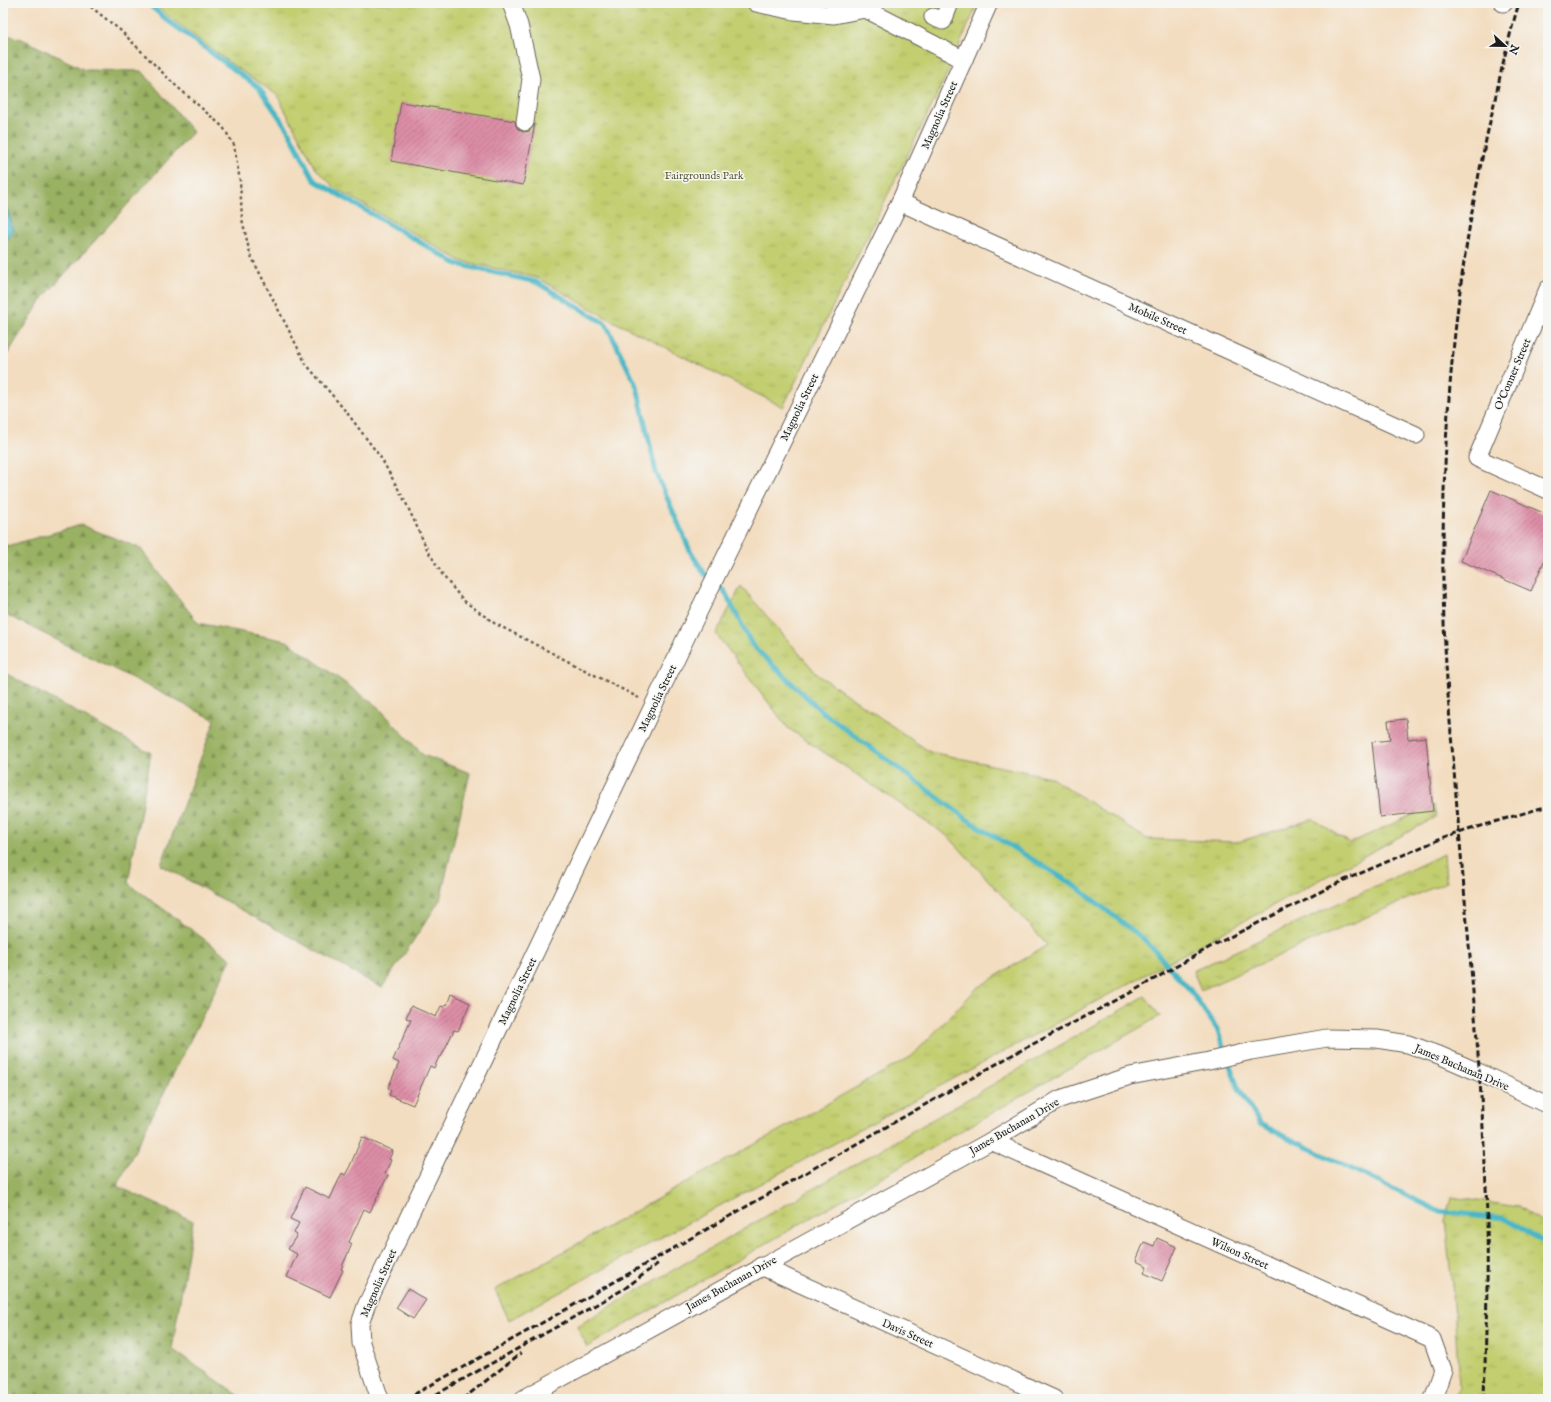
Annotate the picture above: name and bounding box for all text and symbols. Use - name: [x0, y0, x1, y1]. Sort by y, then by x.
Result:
- north arrow: [1485, 26, 1525, 66]
- text: N: [1505, 41, 1522, 57]
- street label: Magnolia Street: [919, 79, 961, 152]
- park label: Fairgrounds Park: [664, 169, 744, 183]
- street label: Mobile Street: [1126, 300, 1189, 338]
- street label: O'Conner Street: [1492, 336, 1534, 412]
- street label: Magnolia Street: [778, 371, 822, 443]
- street label: Magnolia Street: [636, 662, 680, 734]
- street label: Magnolia Street: [496, 955, 540, 1027]
- street label: James Buchanan Drive: [1410, 1041, 1511, 1094]
- street label: James Buchanan Drive: [965, 1095, 1062, 1159]
- street label: Wilson Street: [1209, 1235, 1271, 1273]
- street label: Magnolia Street: [358, 1247, 400, 1320]
- street label: James Buchanan Drive: [682, 1253, 779, 1316]
- street label: Davis Street: [880, 1316, 936, 1352]

